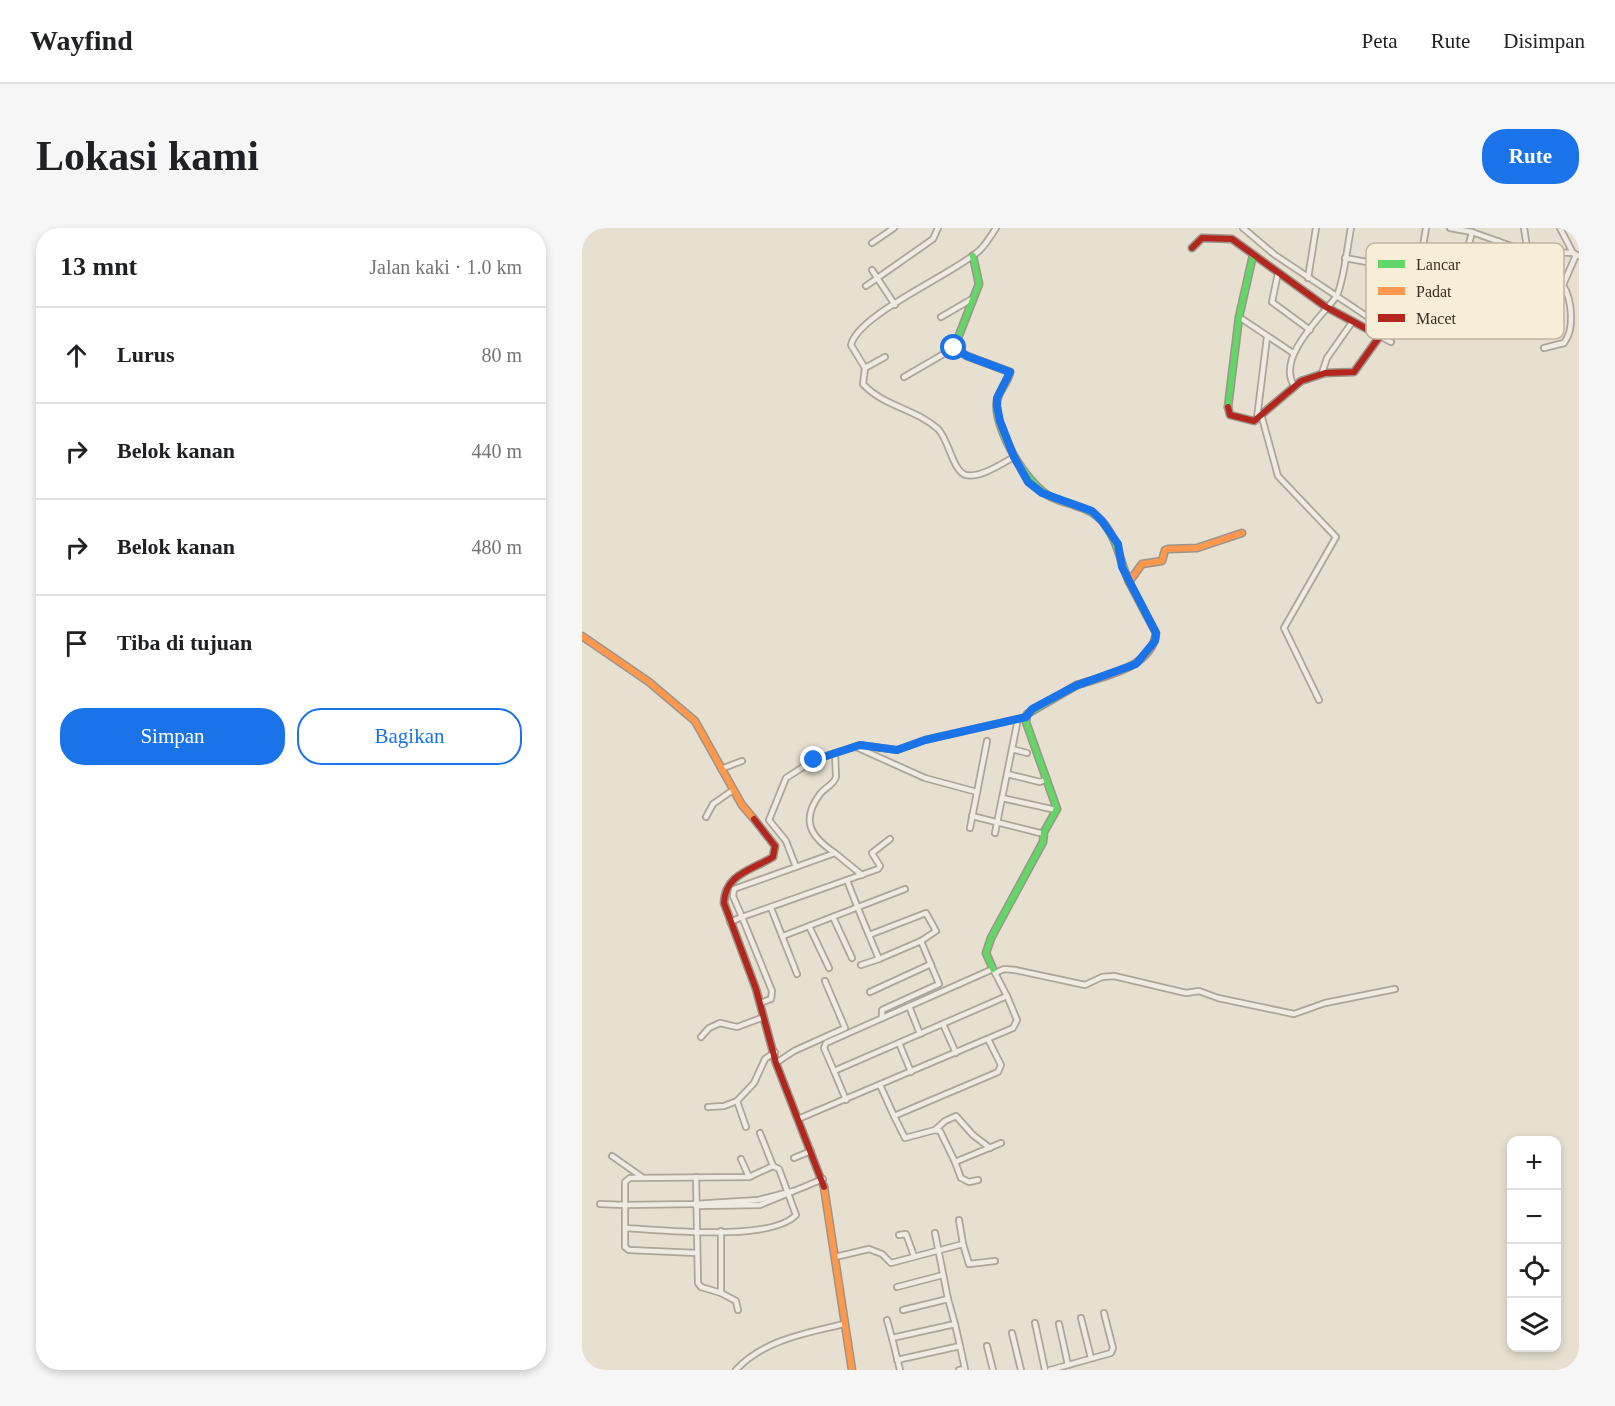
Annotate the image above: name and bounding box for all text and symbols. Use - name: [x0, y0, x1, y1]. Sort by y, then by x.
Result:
- text: Wayfind: [30, 25, 133, 56]
- text: Peta: [1362, 29, 1398, 53]
- text: Rute: [1431, 29, 1470, 53]
- text: Disimpan: [1503, 29, 1585, 53]
- button: Rute: [1482, 129, 1579, 184]
- text: Lokasi kami: [36, 133, 259, 179]
- legend: [1366, 243, 1564, 339]
- text: 13 mnt: [60, 252, 137, 281]
- text: Jalan kaki · 1.0 km: [369, 256, 522, 278]
- text: Lancar: [1416, 256, 1461, 273]
- text: Padat: [1416, 283, 1452, 300]
- text: Macet: [1416, 310, 1457, 327]
- route start: [940, 334, 966, 360]
- icon: ahead: [60, 339, 93, 372]
- text: Lurus: [117, 342, 174, 367]
- text: 80 m: [481, 344, 522, 366]
- icon: right: [60, 435, 93, 468]
- text: Belok kanan: [117, 438, 235, 463]
- text: 440 m: [471, 440, 522, 462]
- icon: right: [60, 531, 93, 564]
- text: Belok kanan: [117, 534, 235, 559]
- text: 480 m: [471, 536, 522, 558]
- icon: arrive: [60, 627, 93, 660]
- text: Tiba di tujuan: [117, 630, 252, 655]
- button: Simpan: [60, 708, 285, 765]
- button: Bagikan: [297, 708, 522, 765]
- route end: [800, 746, 826, 772]
- map controls: [1507, 1136, 1561, 1352]
- button: +: [1507, 1136, 1561, 1190]
- button: −: [1507, 1190, 1561, 1244]
- button: locate: [1507, 1244, 1561, 1298]
- button: layers: [1507, 1298, 1561, 1352]

